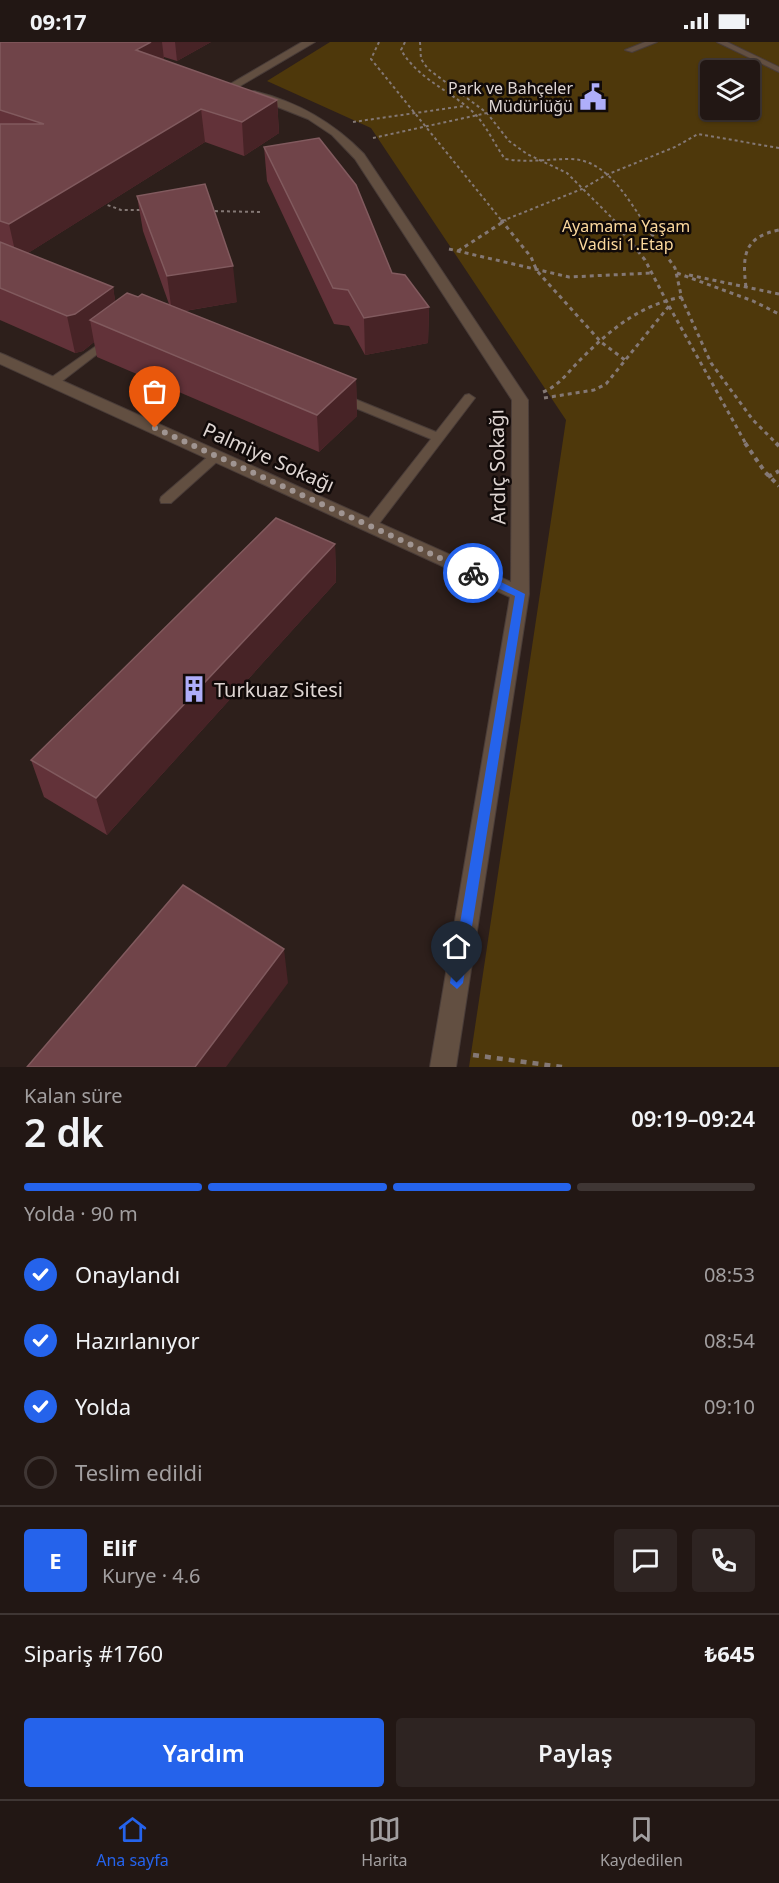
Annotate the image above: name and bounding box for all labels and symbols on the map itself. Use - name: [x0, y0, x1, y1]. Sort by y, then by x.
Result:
- place label: Park ve Bahçeler Müdürlüğü: [448, 77, 573, 117]
- public building icon: Park ve Bahçeler Müdürlüğü: [578, 82, 608, 112]
- park label: Ayamama Yaşam Vadisi 1.Etap: [562, 215, 690, 255]
- pin: [129, 366, 180, 428]
- street label: Ardıç Sokağı: [482, 409, 512, 525]
- street label: Palmiye Sokağı: [199, 416, 339, 498]
- courier: [443, 543, 503, 603]
- building icon: Turkuaz Sitesi: [179, 674, 209, 704]
- place label: Turkuaz Sitesi: [214, 676, 343, 703]
- pin: [431, 921, 482, 983]

